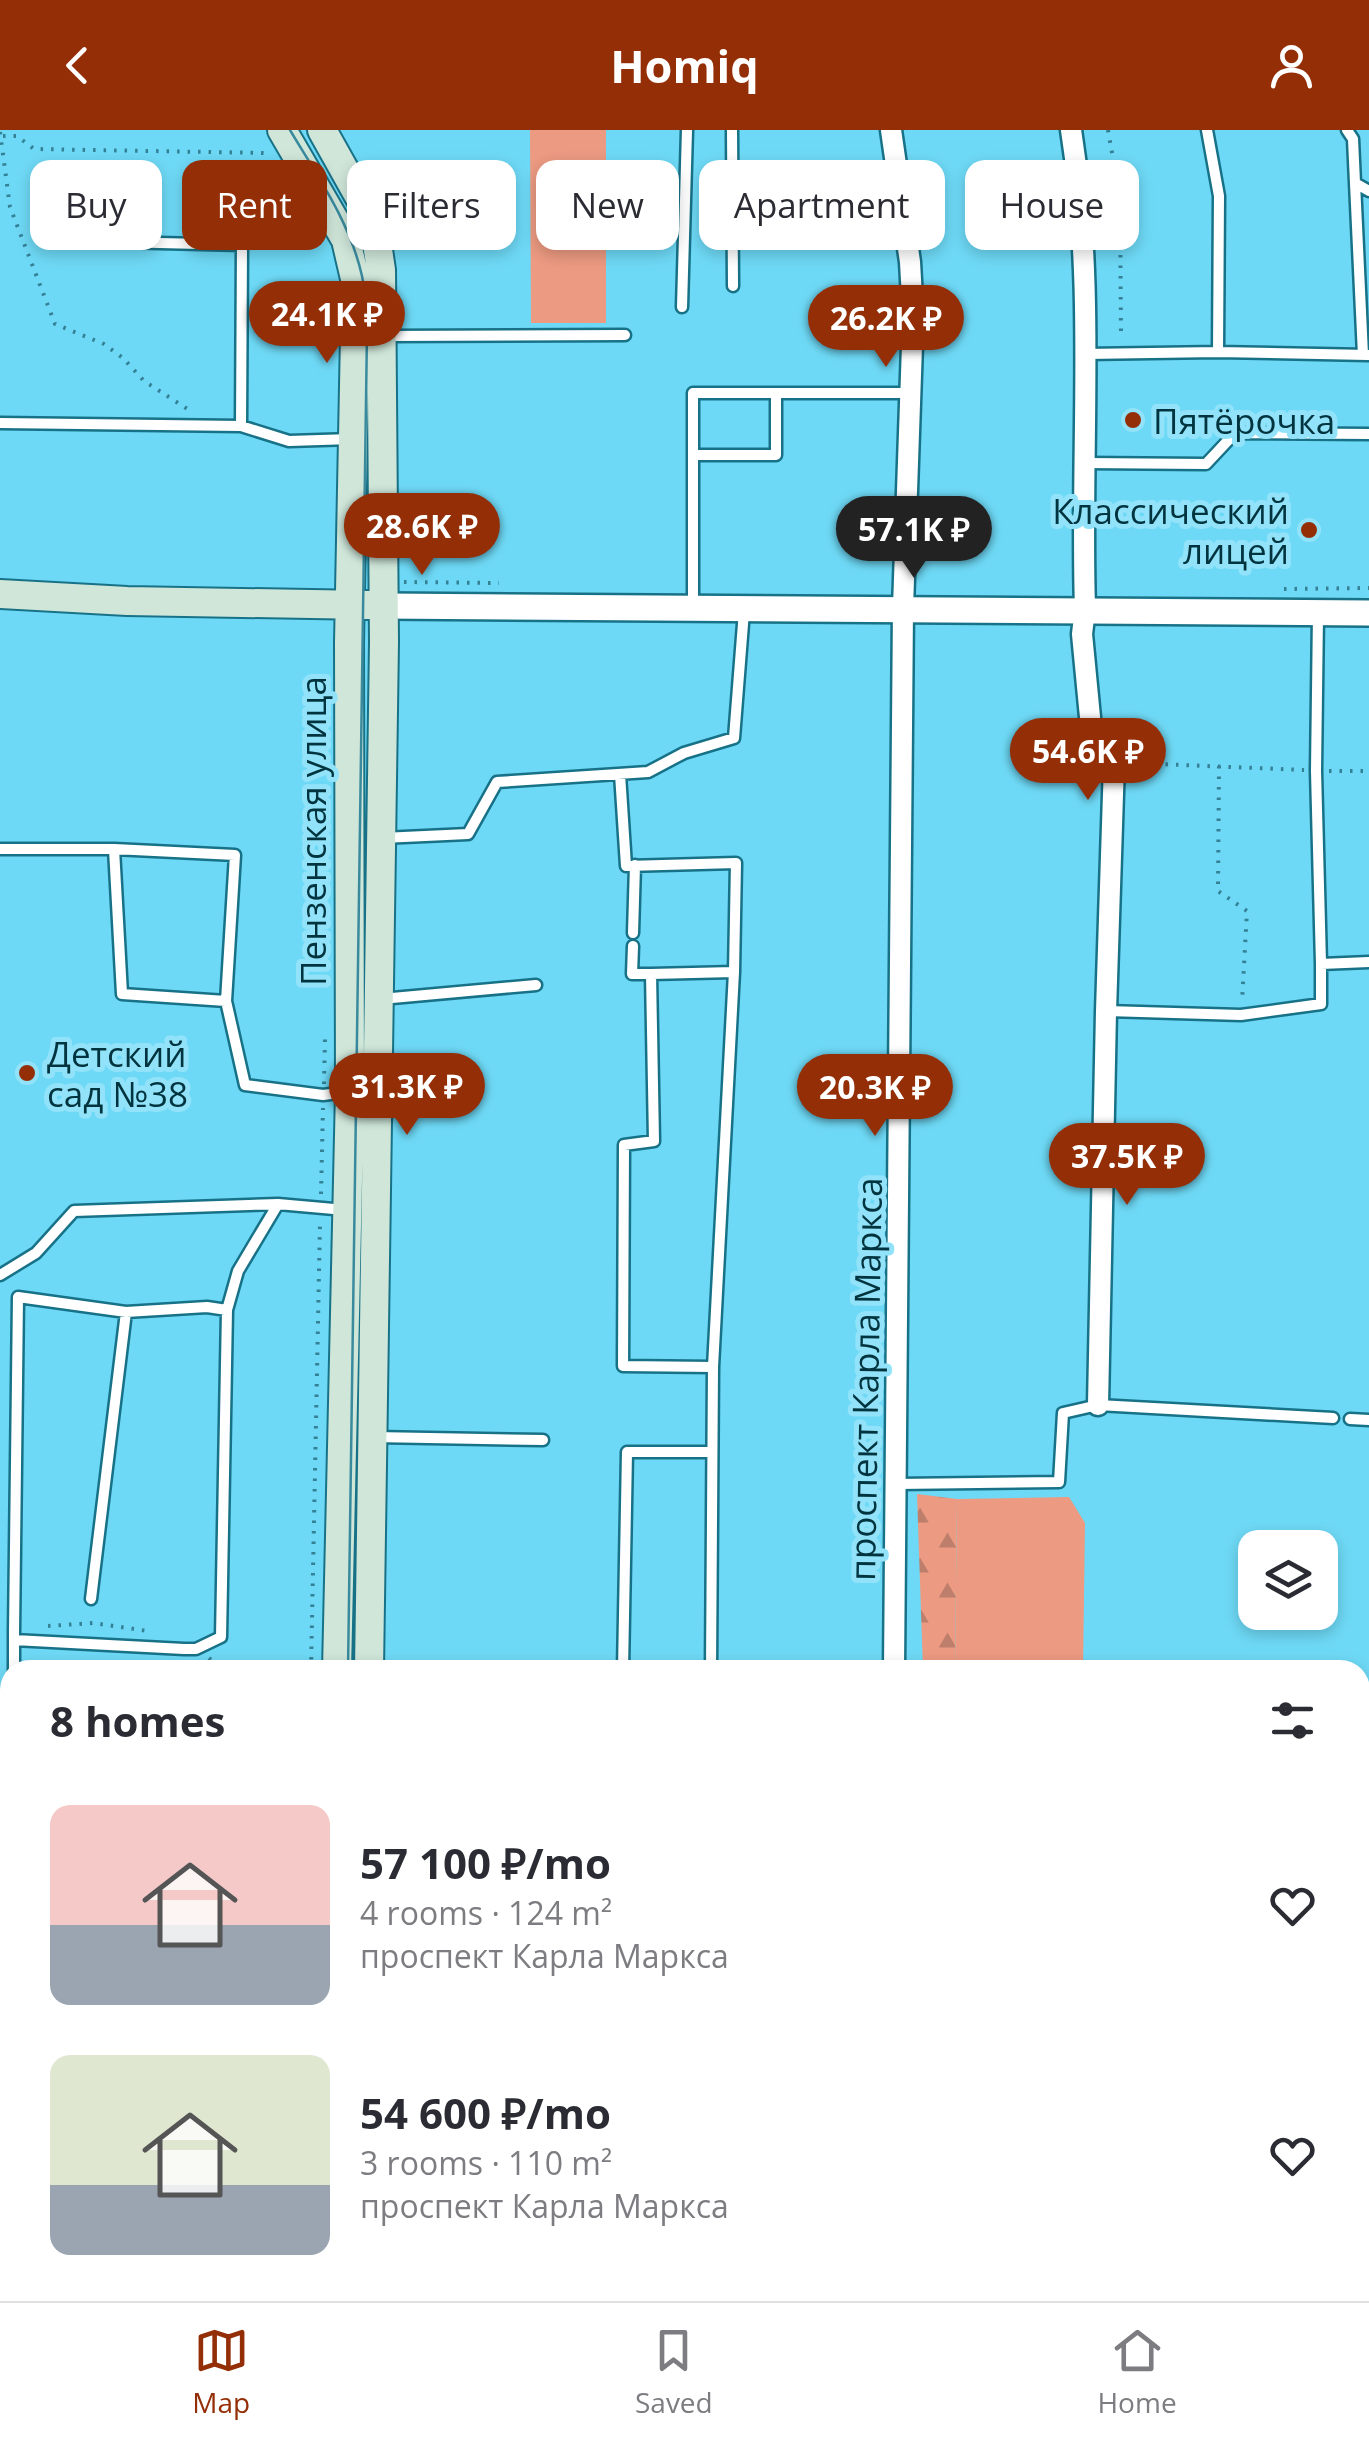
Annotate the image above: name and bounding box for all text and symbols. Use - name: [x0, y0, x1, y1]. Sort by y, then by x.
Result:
- text: Homiq: [610, 35, 759, 96]
- icon: back: [50, 38, 105, 93]
- icon: person: [1264, 38, 1319, 93]
- chip: Buy: [30, 160, 162, 250]
- chip: Rent: [182, 160, 327, 250]
- chip: Filters: [347, 160, 516, 250]
- chip: New: [536, 160, 679, 250]
- chip: Apartment: [699, 160, 945, 250]
- chip: House: [965, 160, 1139, 250]
- pin: 24.1K ₽: [235, 281, 419, 366]
- pin: 26.2K ₽: [794, 285, 978, 370]
- text: 24.1K ₽: [271, 292, 383, 335]
- text: 26.2K ₽: [830, 296, 942, 339]
- place label: Пятёрочка: [1153, 397, 1335, 444]
- marker: Пятёрочка: [1122, 409, 1144, 431]
- place label: Классический лицей: [1052, 487, 1289, 574]
- pin: 28.6K ₽: [330, 493, 514, 578]
- pin: 57.1K ₽: [822, 496, 1006, 581]
- text: 28.6K ₽: [366, 504, 478, 547]
- text: 57.1K ₽: [858, 507, 970, 550]
- marker: Классический лицей: [1298, 519, 1320, 541]
- street label: Пензенская улица: [289, 676, 336, 986]
- pin: 54.6K ₽: [996, 718, 1180, 803]
- text: 54.6K ₽: [1032, 729, 1144, 772]
- place label: Детский сад №38: [47, 1030, 188, 1117]
- pin: 31.3K ₽: [315, 1053, 499, 1138]
- pin: 20.3K ₽: [783, 1054, 967, 1139]
- marker: Детский сад №38: [16, 1062, 38, 1084]
- text: 31.3K ₽: [351, 1064, 463, 1107]
- text: 20.3K ₽: [819, 1065, 931, 1108]
- pin: 37.5K ₽: [1035, 1123, 1219, 1208]
- text: 37.5K ₽: [1071, 1134, 1183, 1177]
- street label: проспект Карла Маркса: [838, 1177, 892, 1581]
- map controls: [1238, 1530, 1338, 1630]
- button: layers: [1238, 1530, 1338, 1630]
- text: 8 homes: [50, 1692, 225, 1749]
- icon: filters: [1265, 1693, 1320, 1748]
- text: 57 100 ₽/mo: [360, 1834, 611, 1891]
- icon: home: [130, 1845, 250, 1965]
- icon: heart: [1265, 1878, 1320, 1933]
- text: 4 rooms · 124 m²: [360, 1891, 612, 1934]
- text: проспект Карла Маркса: [360, 1934, 729, 1977]
- text: 54 600 ₽/mo: [360, 2084, 611, 2141]
- icon: home: [130, 2095, 250, 2215]
- icon: heart: [1265, 2128, 1320, 2183]
- text: 3 rooms · 110 m²: [360, 2141, 612, 2184]
- text: проспект Карла Маркса: [360, 2184, 729, 2227]
- tab: Map: [192, 2323, 250, 2421]
- tab: Saved: [635, 2323, 713, 2421]
- tab: Home: [1097, 2323, 1177, 2421]

